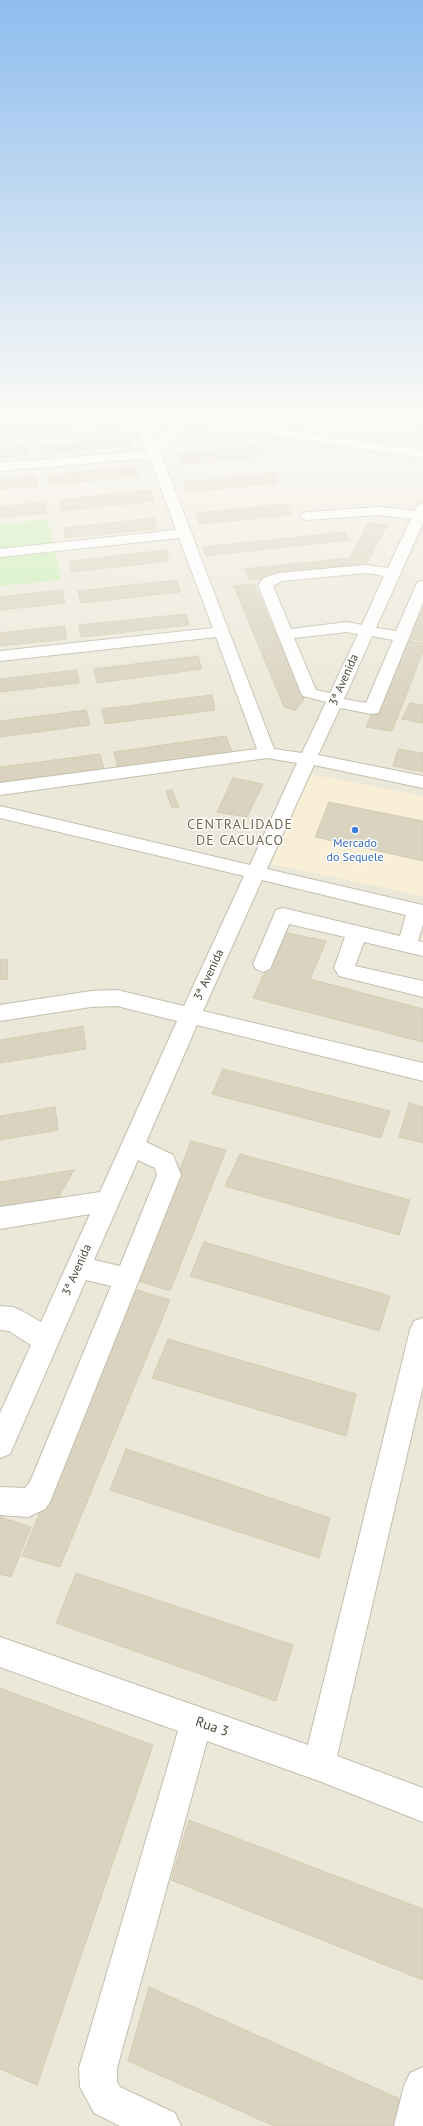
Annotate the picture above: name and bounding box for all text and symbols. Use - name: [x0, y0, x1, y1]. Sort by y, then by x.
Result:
- street label: 3ª Avenida: [326, 652, 362, 708]
- district label: CENTRALIDADE DE CACUACO: [187, 817, 293, 850]
- marker: Mercado do Sequele: [350, 825, 360, 835]
- place label: Mercado do Sequele: [326, 837, 384, 865]
- street label: 3ª Avenida: [191, 947, 227, 1003]
- street label: 3ª Avenida: [59, 1242, 95, 1298]
- street label: Rua 3: [193, 1714, 231, 1740]

